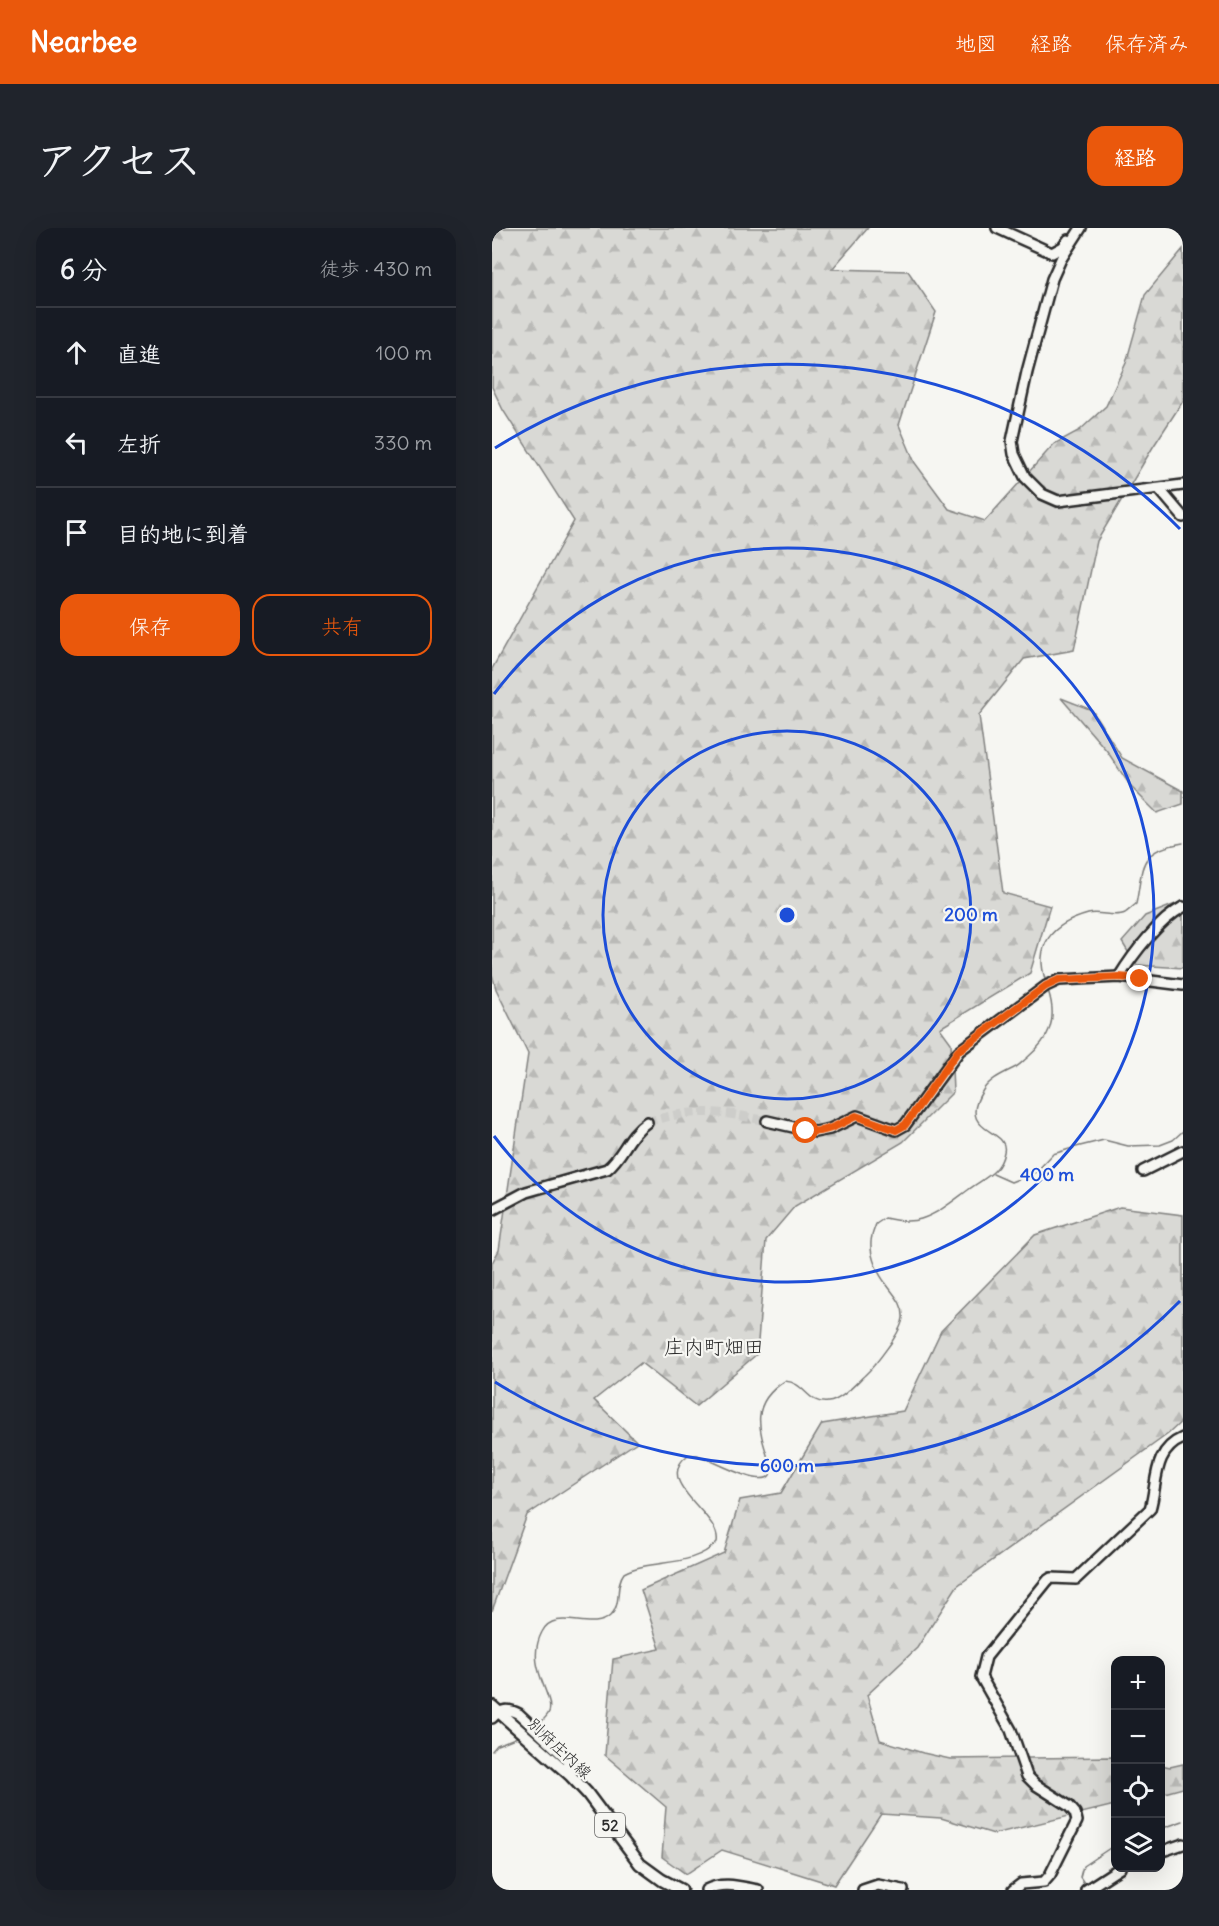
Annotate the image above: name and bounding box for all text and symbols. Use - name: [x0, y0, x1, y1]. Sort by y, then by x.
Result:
- text: Nearbee: [30, 24, 137, 60]
- text: 地図: [955, 30, 997, 57]
- text: 経路: [1030, 30, 1072, 57]
- text: 保存済み: [1105, 30, 1189, 57]
- button: 経路: [1087, 126, 1183, 186]
- text: アクセス: [36, 134, 201, 186]
- text: 6 分: [60, 253, 107, 286]
- text: 徒歩 · 430 m: [320, 256, 432, 281]
- icon: ahead: [60, 336, 93, 369]
- text: 直進: [117, 340, 161, 368]
- text: 100 m: [375, 340, 432, 365]
- icon: left: [60, 426, 93, 459]
- text: 左折: [117, 430, 161, 458]
- text: 330 m: [374, 430, 432, 455]
- icon: arrive: [60, 516, 93, 549]
- text: 目的地に到着: [117, 520, 249, 548]
- button: 保存: [60, 594, 240, 656]
- button: 共有: [252, 594, 432, 656]
- text: 200 m: [944, 903, 998, 926]
- centre of rings: [777, 905, 797, 925]
- route end: [1126, 965, 1152, 991]
- route start: [792, 1117, 818, 1143]
- text: 400 m: [1020, 1163, 1074, 1186]
- district label: 庄内町畑田: [664, 1334, 764, 1359]
- text: 600 m: [760, 1454, 814, 1477]
- map controls: [1111, 1656, 1165, 1872]
- button: +: [1111, 1656, 1165, 1710]
- button: −: [1111, 1710, 1165, 1764]
- street label: 別府庄内線: [524, 1713, 596, 1783]
- button: locate: [1111, 1764, 1165, 1818]
- road number: 52: [595, 1813, 625, 1837]
- button: layers: [1111, 1818, 1165, 1872]

